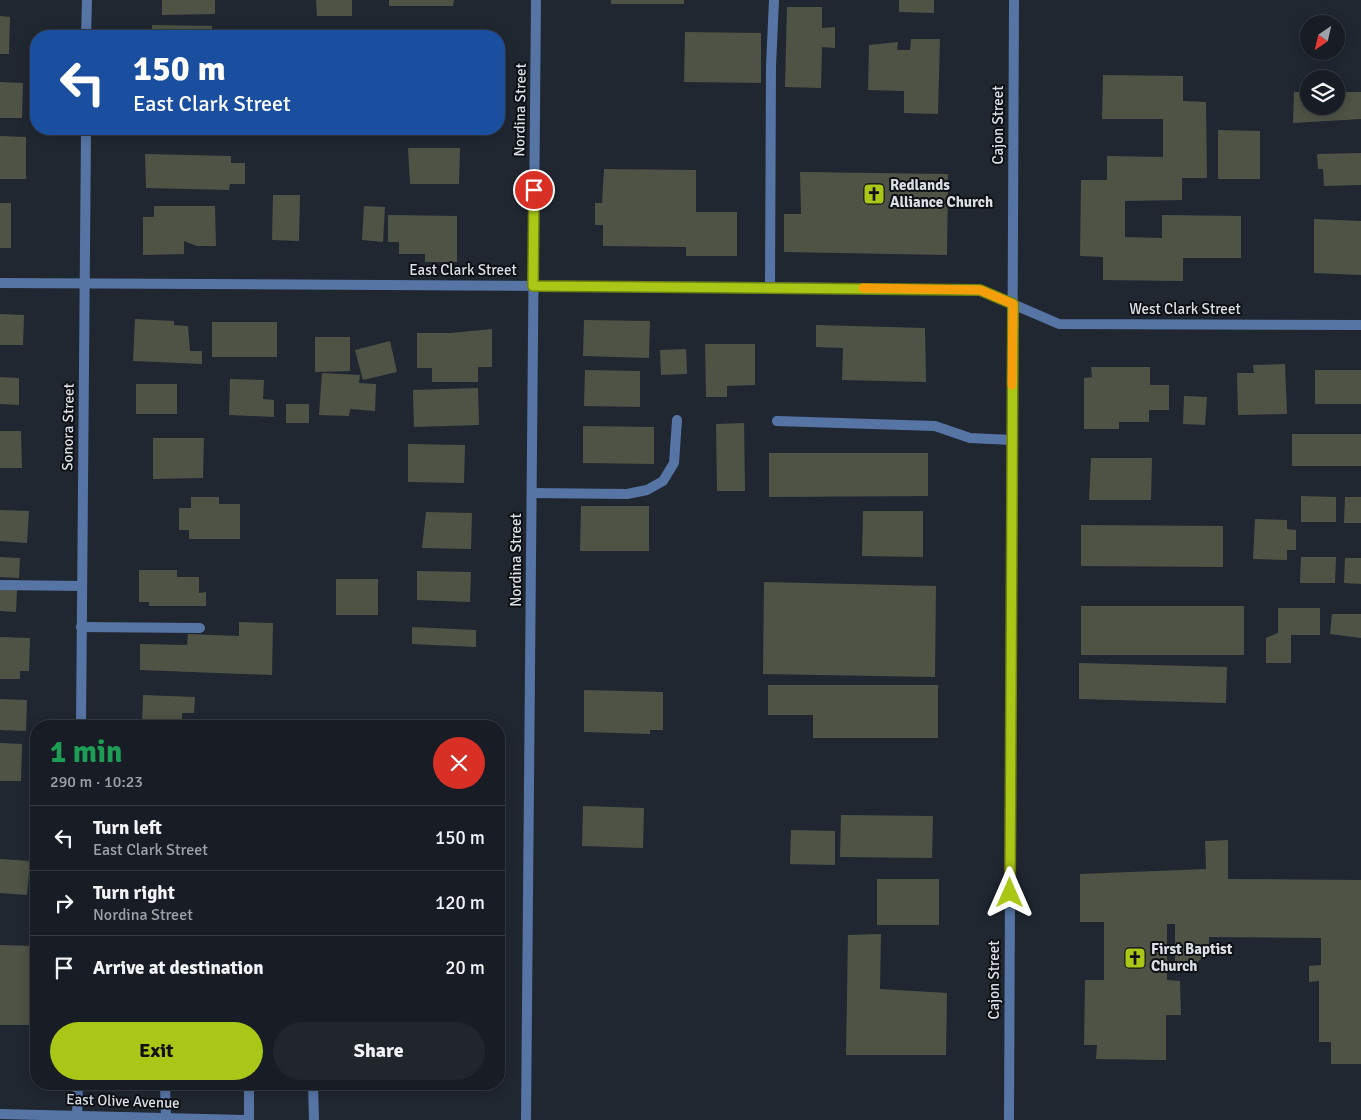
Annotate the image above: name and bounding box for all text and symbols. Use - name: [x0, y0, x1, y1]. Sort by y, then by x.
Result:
- north arrow: [1300, 15, 1345, 60]
- map controls: [1300, 15, 1345, 115]
- text: 150 m: [133, 47, 226, 90]
- icon: left: [50, 50, 115, 115]
- street label: Nordina Street: [510, 63, 530, 157]
- button: layers: [1300, 70, 1345, 115]
- street label: Cajon Street: [989, 85, 1007, 165]
- text: East Clark Street: [133, 90, 291, 117]
- pin: [513, 169, 555, 211]
- icon: arrive: [520, 176, 548, 204]
- place label: Redlands Alliance Church: [890, 176, 993, 211]
- church icon: Redlands Alliance Church: [862, 182, 886, 206]
- street label: East Clark Street: [409, 261, 517, 279]
- street label: West Clark Street: [1129, 300, 1241, 318]
- street label: Sonora Street: [58, 383, 78, 471]
- street label: Nordina Street: [507, 513, 525, 607]
- text: 1 min: [50, 734, 122, 771]
- button: close: [433, 737, 485, 789]
- text: 290 m · 10:23: [50, 772, 143, 792]
- text: Turn left: [93, 816, 162, 840]
- icon: left: [50, 824, 78, 852]
- text: 150 m: [435, 826, 485, 850]
- text: East Clark Street: [93, 840, 208, 860]
- position arrow: [983, 866, 1035, 918]
- text: Turn right: [93, 881, 175, 905]
- icon: right: [50, 889, 78, 917]
- text: 120 m: [435, 891, 485, 915]
- text: Nordina Street: [93, 905, 193, 925]
- street label: Cajon Street: [985, 940, 1003, 1020]
- place label: First Baptist Church: [1151, 940, 1233, 975]
- church icon: First Baptist Church: [1123, 946, 1147, 970]
- icon: arrive: [50, 954, 78, 982]
- text: Arrive at destination: [93, 956, 264, 980]
- text: 20 m: [445, 956, 485, 980]
- button: Exit: [50, 1022, 263, 1080]
- button: Share: [273, 1022, 485, 1080]
- street label: East Olive Avenue: [66, 1090, 180, 1112]

